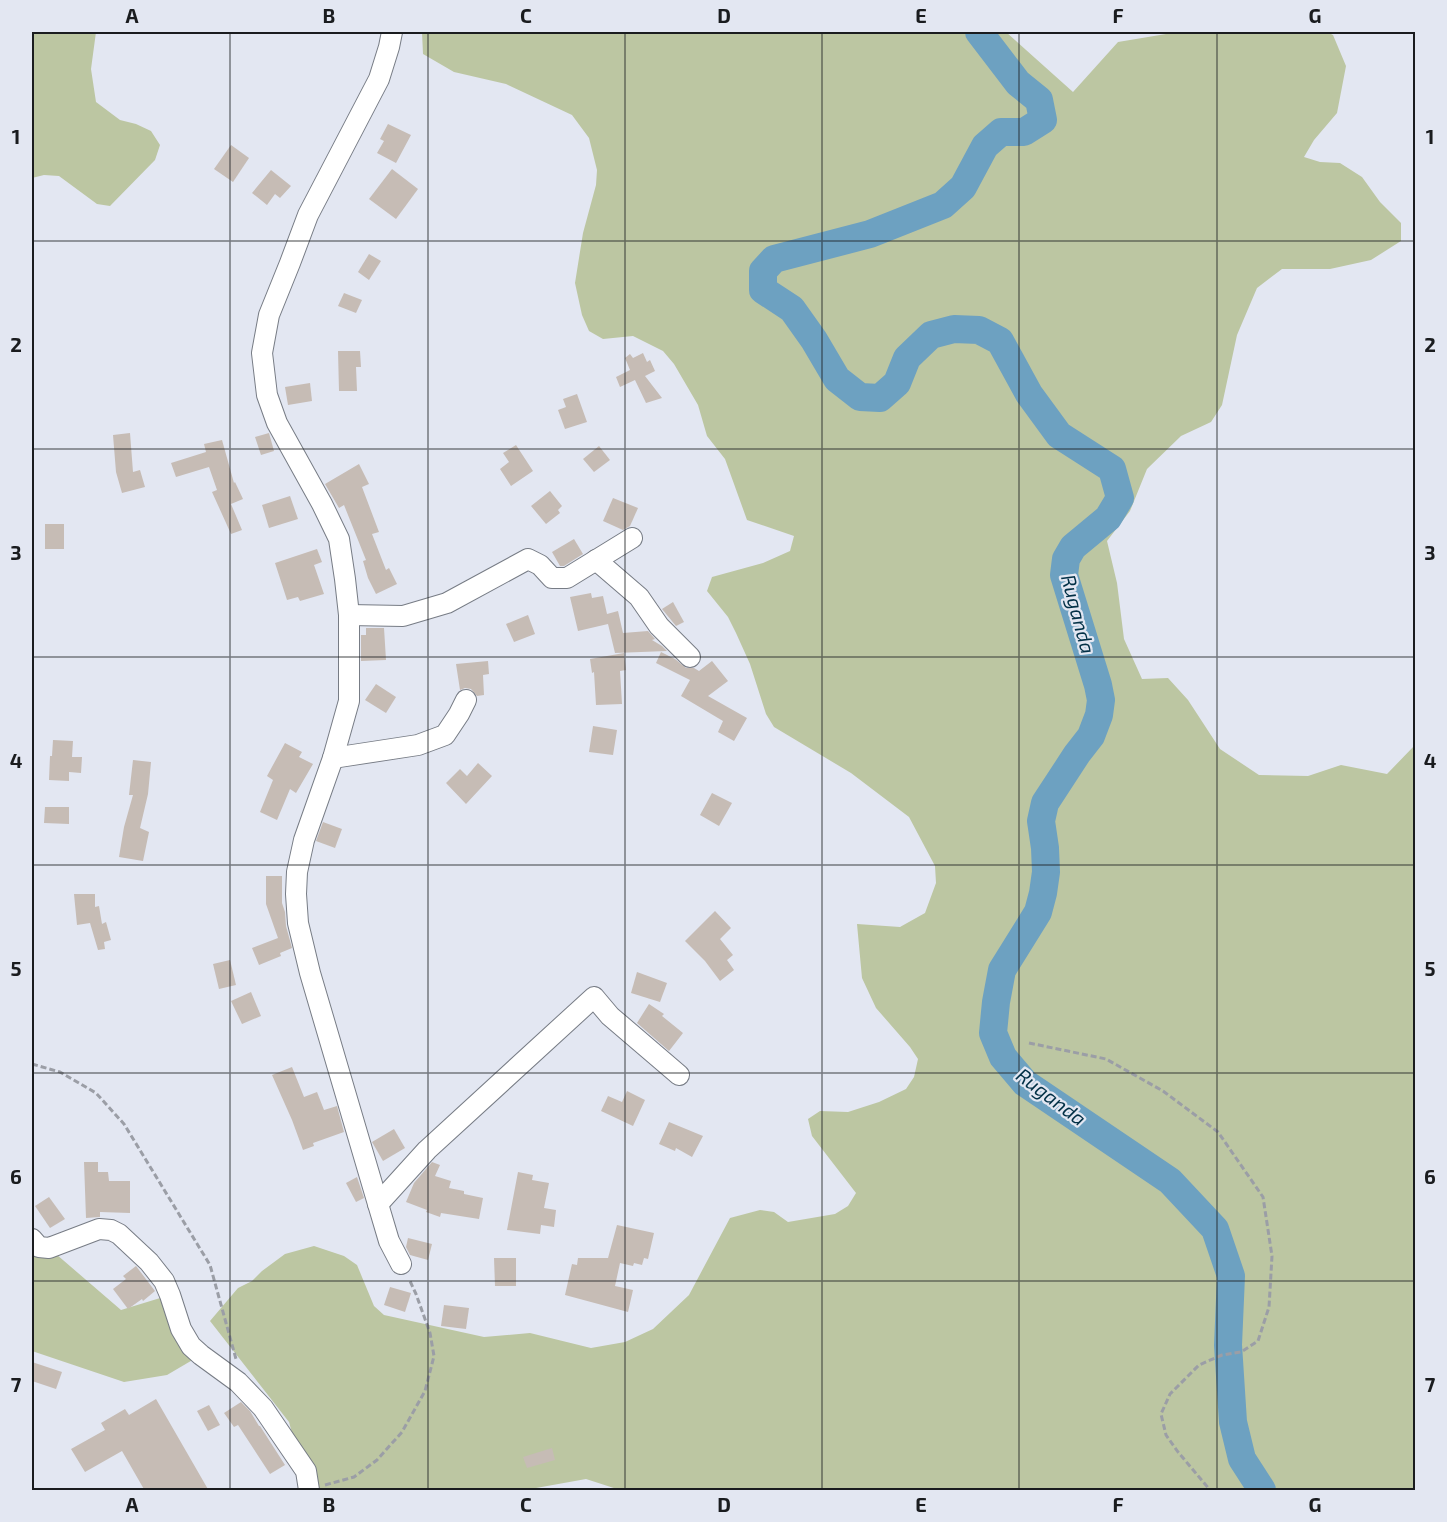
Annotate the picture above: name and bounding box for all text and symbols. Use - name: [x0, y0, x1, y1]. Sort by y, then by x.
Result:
- text: A: [125, 3, 139, 27]
- text: B: [323, 3, 335, 27]
- text: C: [520, 3, 532, 27]
- text: D: [717, 3, 731, 27]
- text: E: [915, 3, 927, 27]
- text: F: [1112, 3, 1124, 27]
- text: G: [1309, 3, 1321, 27]
- text: 1: [12, 124, 20, 148]
- text: 1: [1426, 124, 1434, 148]
- text: 2: [10, 332, 22, 356]
- text: 2: [1424, 332, 1436, 356]
- text: 3: [10, 540, 22, 564]
- text: 3: [1424, 540, 1436, 564]
- water label: Ruganda: [1057, 571, 1101, 656]
- text: 4: [10, 748, 23, 772]
- text: 4: [1424, 748, 1437, 772]
- text: 5: [10, 956, 22, 980]
- text: 5: [1424, 956, 1436, 980]
- water label: Ruganda: [1012, 1062, 1091, 1130]
- text: 6: [10, 1164, 22, 1188]
- text: 6: [1424, 1164, 1436, 1188]
- text: 7: [11, 1372, 22, 1396]
- text: 7: [1425, 1372, 1436, 1396]
- text: A: [125, 1492, 139, 1516]
- text: B: [323, 1492, 335, 1516]
- text: C: [520, 1492, 532, 1516]
- text: D: [717, 1492, 731, 1516]
- text: E: [915, 1492, 927, 1516]
- text: F: [1112, 1492, 1124, 1516]
- text: G: [1309, 1492, 1321, 1516]

